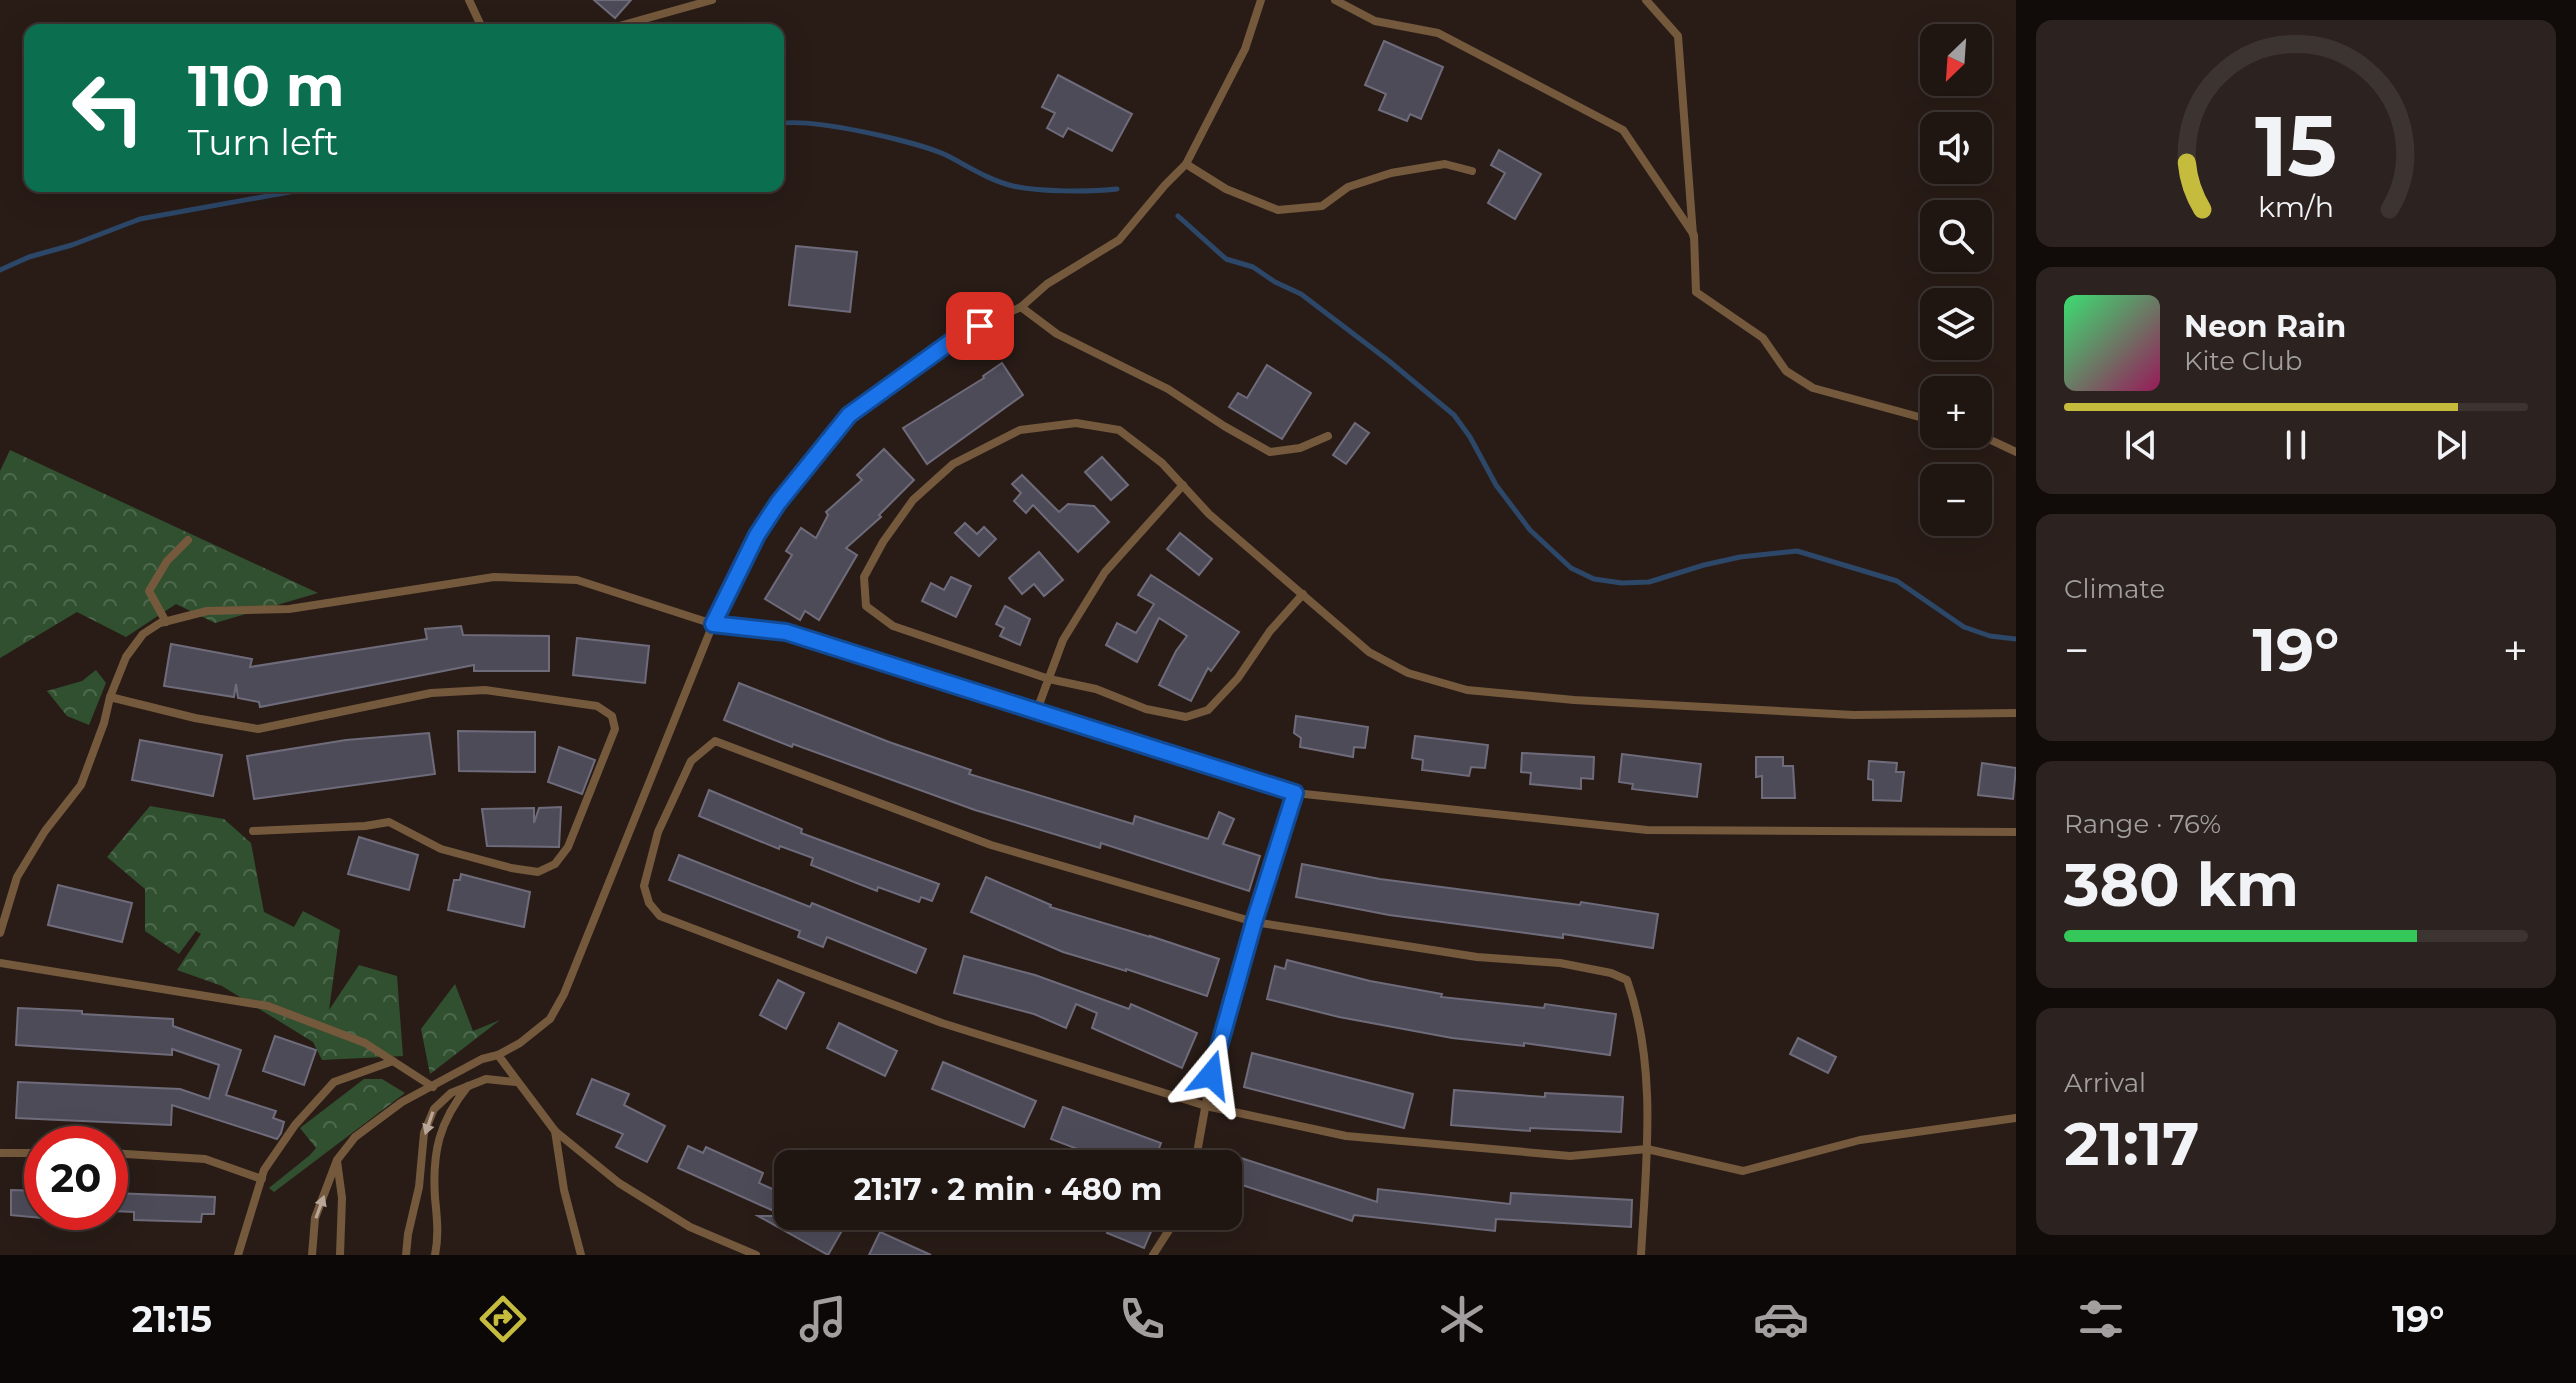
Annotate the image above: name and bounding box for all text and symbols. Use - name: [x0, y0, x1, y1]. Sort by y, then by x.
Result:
- north arrow: [1920, 24, 1992, 96]
- map controls: [1920, 24, 1992, 536]
- text: 110 m: [188, 52, 345, 120]
- icon: left: [56, 56, 160, 160]
- text: 15: [2255, 94, 2337, 196]
- button: sound: [1920, 112, 1992, 184]
- text: Turn left: [188, 120, 339, 164]
- text: km/h: [2258, 189, 2334, 224]
- button: search: [1920, 200, 1992, 272]
- button: layers: [1920, 288, 1992, 360]
- pin: [946, 292, 1014, 360]
- icon: arrive: [958, 304, 1002, 348]
- text: Neon Rain: [2184, 308, 2346, 345]
- text: Kite Club: [2184, 345, 2302, 377]
- button: +: [1920, 376, 1992, 448]
- icon: previous: [2119, 423, 2163, 467]
- icon: pause: [2274, 423, 2318, 467]
- icon: next: [2429, 423, 2473, 467]
- button: −: [1920, 464, 1992, 536]
- text: Climate: [2064, 573, 2165, 605]
- text: 19°: [2253, 613, 2339, 686]
- text: −: [2064, 623, 2089, 677]
- text: +: [2503, 623, 2528, 677]
- text: Range · 76%: [2064, 808, 2221, 840]
- text: 380 km: [2064, 848, 2299, 921]
- position arrow: [1169, 1033, 1253, 1117]
- text: Arrival: [2064, 1067, 2146, 1099]
- text: 21:17: [2064, 1107, 2199, 1180]
- one-way arrow: [422, 1111, 434, 1135]
- speed limit sign: 20: [24, 1126, 128, 1230]
- text: 21:17 · 2 min · 480 m: [854, 1171, 1162, 1208]
- one-way arrow: [314, 1195, 327, 1219]
- icon: directions: [475, 1291, 531, 1347]
- icon: music: [795, 1291, 851, 1347]
- icon: phone: [1114, 1291, 1170, 1347]
- icon: climate: [1434, 1291, 1490, 1347]
- icon: car: [1753, 1291, 1809, 1347]
- icon: filters: [2073, 1291, 2129, 1347]
- text: 21:15: [132, 1297, 212, 1341]
- text: 19°: [2392, 1297, 2444, 1341]

